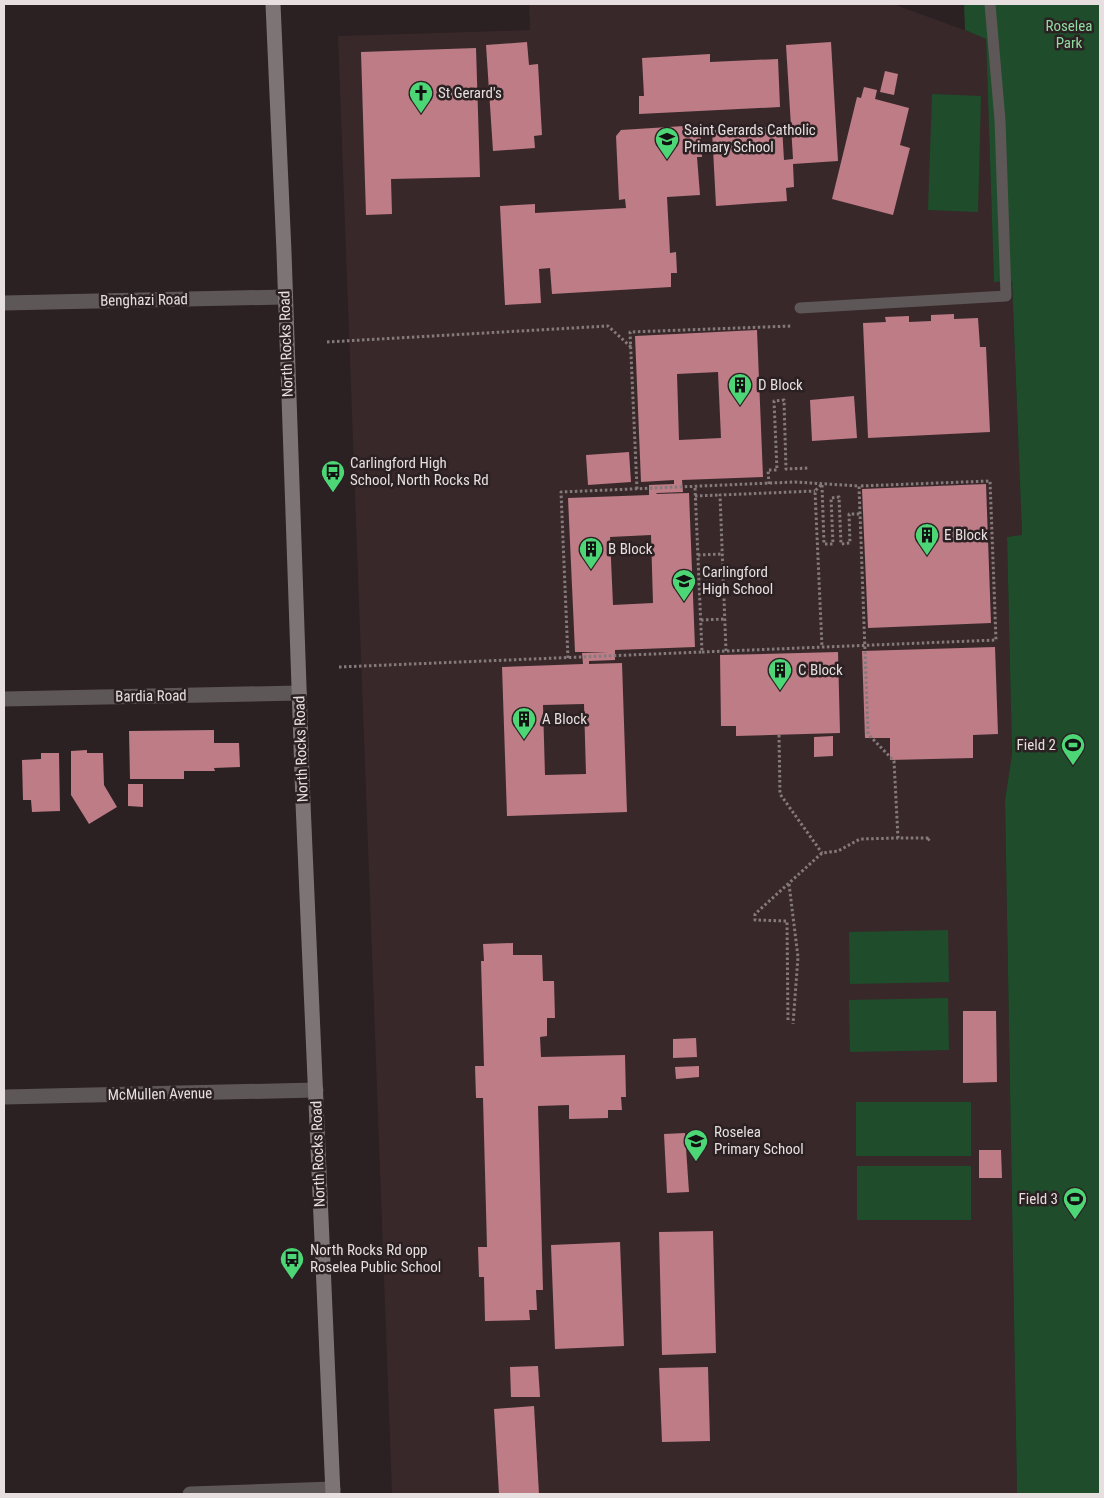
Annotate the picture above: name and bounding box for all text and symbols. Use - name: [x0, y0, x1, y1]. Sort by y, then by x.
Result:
- park label: Roselea Park: [1045, 17, 1093, 52]
- church icon: St Gerard's: [408, 80, 434, 114]
- place label: St Gerard's: [438, 84, 502, 102]
- place label: Saint Gerards Catholic Primary School: [684, 121, 816, 156]
- school or university icon: Saint Gerards Catholic Primary School: [654, 126, 680, 160]
- street label: Benghazi Road: [100, 290, 188, 310]
- street label: North Rocks Road: [275, 290, 297, 398]
- building icon: D Block: [727, 372, 753, 406]
- place label: D Block: [758, 376, 803, 394]
- place label: Carlingford High School, North Rocks Rd: [350, 454, 489, 489]
- bus stop icon: Carlingford High School, North Rocks Rd: [320, 459, 346, 493]
- building icon: E Block: [914, 522, 940, 556]
- place label: E Block: [944, 526, 988, 544]
- building icon: B Block: [578, 536, 604, 570]
- place label: B Block: [608, 540, 653, 558]
- place label: Carlingford High School: [702, 563, 773, 598]
- school or university icon: Carlingford High School: [671, 568, 697, 602]
- building icon: C Block: [767, 657, 793, 691]
- place label: C Block: [798, 661, 843, 679]
- street label: Bardia Road: [115, 686, 187, 706]
- street label: North Rocks Road: [290, 695, 312, 803]
- building icon: A Block: [511, 706, 537, 740]
- place label: A Block: [542, 710, 587, 728]
- sports icon: Field 2: [1060, 732, 1086, 766]
- place label: Field 2: [1017, 736, 1056, 754]
- street label: McMullen Avenue: [108, 1084, 212, 1104]
- street label: North Rocks Road: [307, 1100, 329, 1208]
- place label: Roselea Primary School: [714, 1123, 804, 1158]
- school or university icon: Roselea Primary School: [683, 1128, 709, 1162]
- sports icon: Field 3: [1062, 1186, 1088, 1220]
- place label: Field 3: [1019, 1190, 1058, 1208]
- place label: North Rocks Rd opp Roselea Public School: [310, 1241, 441, 1276]
- bus stop icon: North Rocks Rd opp Roselea Public School: [279, 1246, 305, 1280]

